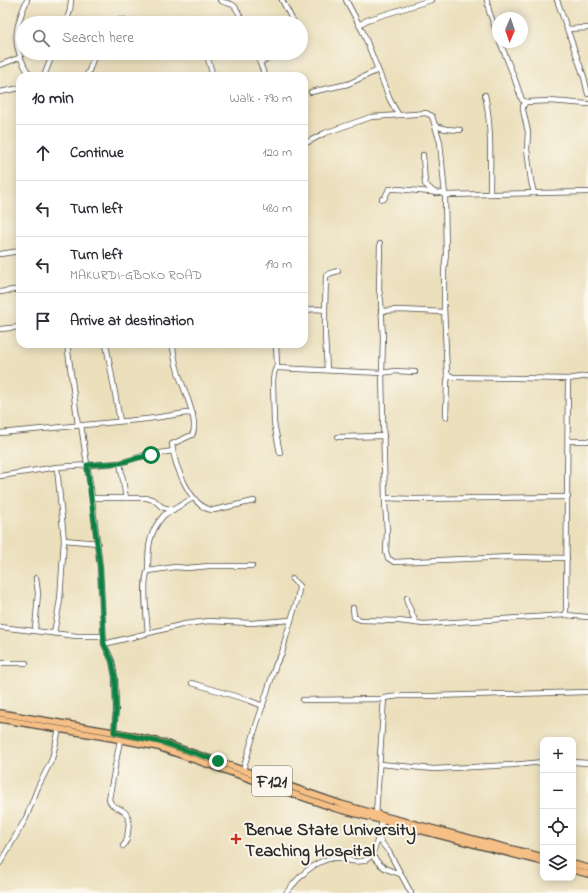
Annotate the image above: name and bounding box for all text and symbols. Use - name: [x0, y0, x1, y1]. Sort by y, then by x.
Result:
- north arrow: [492, 12, 528, 48]
- search box: [16, 16, 308, 60]
- icon: search: [30, 27, 52, 49]
- text: Search here: [62, 27, 134, 49]
- text: 10 min: [32, 86, 74, 111]
- text: Walk · 790 m: [230, 89, 292, 108]
- icon: ahead: [32, 142, 54, 164]
- text: Continue: [70, 142, 124, 164]
- text: 120 m: [262, 143, 292, 162]
- icon: left: [32, 198, 54, 220]
- text: Turn left: [70, 198, 123, 220]
- text: 480 m: [263, 199, 292, 218]
- text: Turn left: [70, 244, 123, 266]
- icon: left: [32, 254, 54, 276]
- text: 190 m: [265, 255, 292, 274]
- text: MAKURDI-GBOKO ROAD: [70, 266, 202, 285]
- icon: arrive: [32, 310, 54, 332]
- text: Arrive at destination: [70, 310, 194, 332]
- route start: [142, 446, 160, 464]
- map controls: [540, 737, 576, 881]
- button: +: [540, 737, 576, 773]
- route end: [209, 752, 227, 770]
- road number: F121: [252, 766, 292, 796]
- button: −: [540, 773, 576, 809]
- button: locate: [540, 809, 576, 845]
- place label: Benue State University Teaching Hospital: [244, 818, 416, 866]
- marker: Benue State University Teaching Hospital: [230, 833, 242, 845]
- button: layers: [540, 845, 576, 881]

